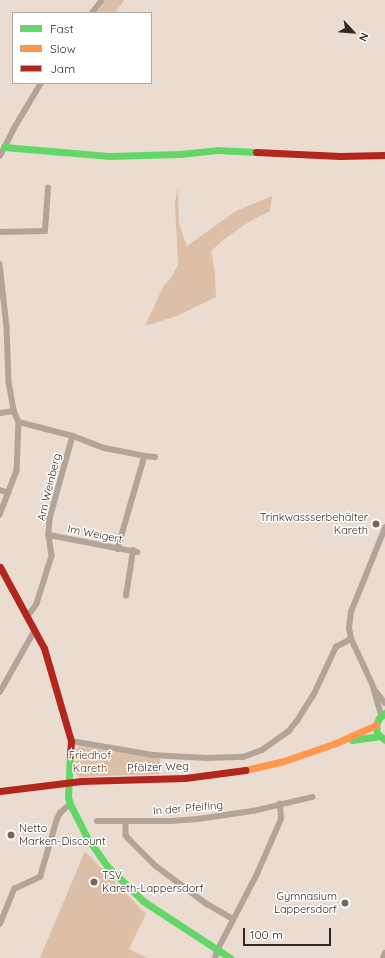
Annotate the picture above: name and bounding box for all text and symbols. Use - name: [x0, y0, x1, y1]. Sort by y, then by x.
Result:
- legend: [12, 12, 152, 84]
- north arrow: [333, 12, 373, 52]
- text: Fast: [50, 21, 74, 36]
- text: N: [356, 31, 372, 44]
- text: Slow: [50, 41, 76, 56]
- text: Jam: [50, 61, 75, 76]
- street label: Am Weinberg: [34, 452, 64, 522]
- place label: Trinkwassserbehälter Kareth: [260, 511, 368, 537]
- marker: Trinkwassserbehälter Kareth: [371, 519, 381, 529]
- street label: Im Weigert: [66, 522, 124, 546]
- park label: Friedhof Kareth: [69, 749, 111, 775]
- street label: Pfälzer Weg: [127, 759, 189, 775]
- street label: In der Pfeifing: [152, 798, 224, 818]
- place label: Netto Marken-Discount: [19, 822, 106, 848]
- marker: Netto Marken-Discount: [6, 830, 16, 840]
- place label: TSV Kareth-Lappersdorf: [102, 869, 204, 895]
- marker: TSV Kareth-Lappersdorf: [89, 877, 99, 887]
- place label: Gymnasium Lappersdorf: [274, 890, 337, 916]
- marker: Gymnasium Lappersdorf: [340, 898, 350, 908]
- scale bar: [245, 920, 333, 946]
- text: 100 m: [250, 927, 283, 942]

